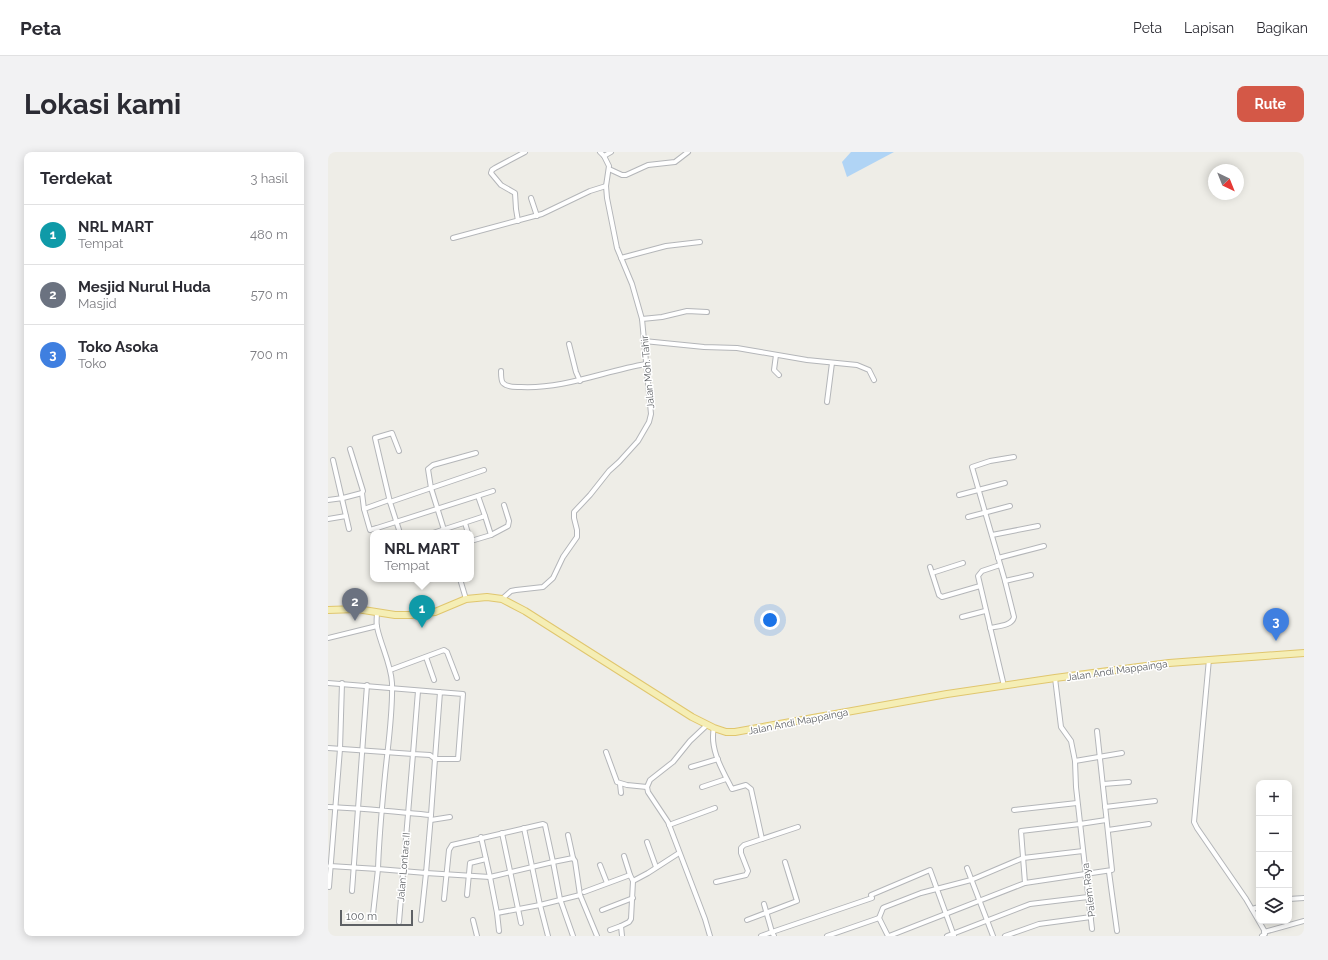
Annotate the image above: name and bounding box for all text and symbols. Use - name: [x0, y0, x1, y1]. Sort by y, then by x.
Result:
- text: Peta: [20, 17, 61, 39]
- text: Peta: [1133, 20, 1162, 36]
- text: Lapisan: [1184, 20, 1234, 36]
- text: Bagikan: [1256, 20, 1308, 36]
- button: Rute: [1237, 86, 1304, 122]
- text: Lokasi kami: [24, 88, 181, 121]
- north arrow: [1208, 164, 1244, 200]
- text: Terdekat: [40, 168, 112, 188]
- text: 3 hasil: [250, 171, 288, 186]
- text: NRL MART: [78, 218, 154, 236]
- text: 1: [50, 227, 56, 242]
- text: 480 m: [250, 227, 288, 242]
- text: Tempat: [78, 236, 123, 251]
- text: Mesjid Nurul Huda: [78, 278, 211, 296]
- text: 2: [49, 287, 57, 302]
- text: 570 m: [251, 287, 288, 302]
- text: Masjid: [78, 296, 117, 311]
- street label: Jalan Moh. Tahir: [639, 334, 656, 409]
- text: Toko Asoka: [78, 338, 158, 356]
- text: 3: [49, 347, 57, 362]
- text: 700 m: [250, 347, 288, 362]
- text: Toko: [78, 356, 107, 371]
- popup: [370, 530, 474, 582]
- text: NRL MART: [384, 540, 460, 558]
- text: Tempat: [384, 558, 430, 573]
- pin: 2: [342, 588, 368, 621]
- pin: 1: [409, 595, 435, 628]
- pin: 3: [1263, 608, 1289, 641]
- your location: [760, 610, 780, 630]
- street label: Jalan Andi Mappainga: [1066, 658, 1168, 683]
- street label: Jalan Andi Mappainga: [747, 706, 849, 737]
- map controls: [1256, 780, 1292, 924]
- button: +: [1256, 780, 1292, 816]
- button: −: [1256, 816, 1292, 852]
- street label: Jalan Lontara II: [395, 832, 412, 902]
- button: locate: [1256, 852, 1292, 888]
- street label: Palem Raya: [1080, 862, 1097, 918]
- button: layers: [1256, 888, 1292, 924]
- scale bar: [340, 908, 413, 927]
- text: 100 m: [346, 910, 377, 923]

